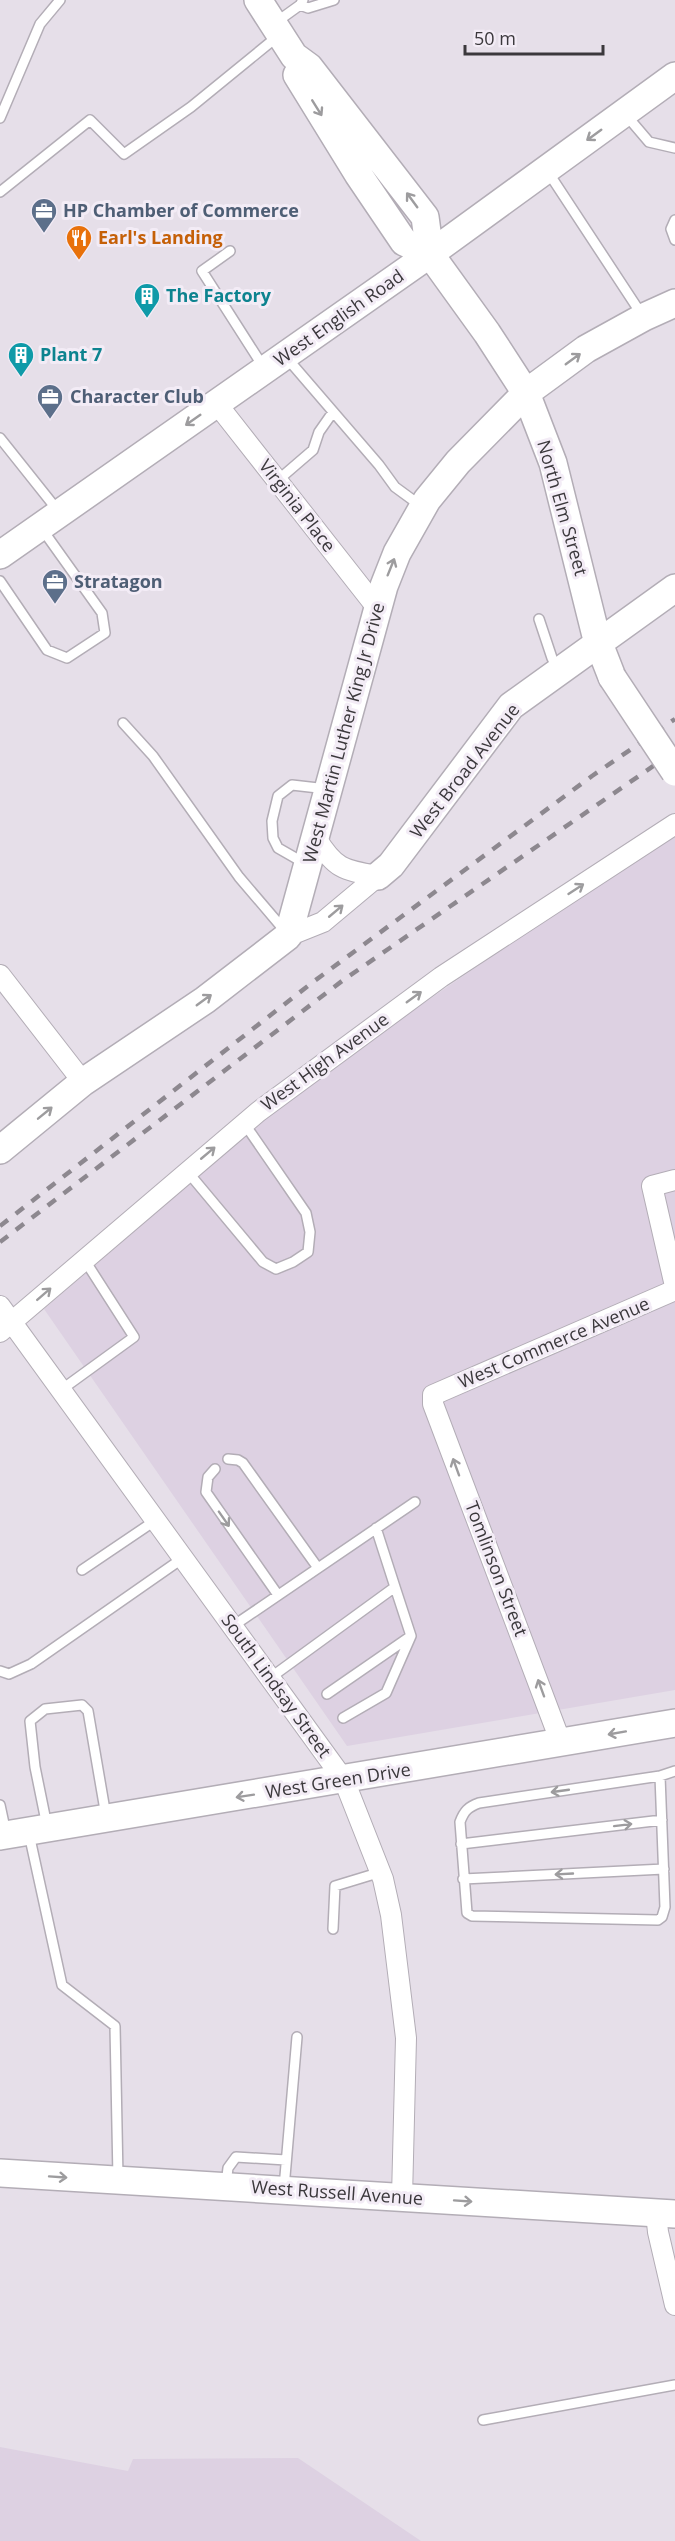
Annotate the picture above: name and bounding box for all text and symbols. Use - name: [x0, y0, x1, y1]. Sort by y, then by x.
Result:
- scale bar: [465, 18, 603, 56]
- text: 50 m: [474, 26, 516, 50]
- one-way arrow: [311, 99, 323, 116]
- one-way arrow: [586, 129, 602, 142]
- one-way arrow: [406, 192, 418, 208]
- office icon: HP Chamber of Commerce: [29, 196, 59, 234]
- place label: HP Chamber of Commerce: [63, 198, 299, 222]
- restaurant icon: Earl's Landing: [64, 223, 94, 261]
- place label: Earl's Landing: [98, 225, 223, 249]
- street label: West English Road: [269, 263, 408, 371]
- building icon: The Factory: [132, 281, 162, 319]
- place label: The Factory: [166, 283, 272, 307]
- building icon: Plant 7: [6, 340, 36, 378]
- place label: Plant 7: [40, 342, 102, 366]
- one-way arrow: [565, 353, 581, 365]
- office icon: Character Club: [35, 382, 65, 420]
- place label: Character Club: [70, 384, 204, 408]
- one-way arrow: [186, 414, 202, 426]
- street label: North Elm Street: [532, 437, 594, 578]
- street label: Virginia Place: [254, 454, 342, 557]
- one-way arrow: [387, 558, 398, 577]
- office icon: Stratagon: [40, 567, 70, 605]
- place label: Stratagon: [74, 569, 163, 593]
- street label: West Martin Luther King Jr Drive: [297, 600, 389, 866]
- street label: West Broad Avenue: [404, 698, 524, 843]
- one-way arrow: [567, 883, 584, 895]
- one-way arrow: [328, 905, 344, 918]
- one-way arrow: [405, 991, 421, 1003]
- one-way arrow: [196, 994, 212, 1006]
- street label: West High Avenue: [256, 1007, 393, 1116]
- one-way arrow: [37, 1107, 53, 1120]
- one-way arrow: [200, 1147, 216, 1160]
- one-way arrow: [36, 1287, 51, 1301]
- street label: West Commerce Avenue: [454, 1291, 653, 1393]
- one-way arrow: [450, 1458, 461, 1477]
- street label: Tomlinson Street: [460, 1498, 534, 1640]
- one-way arrow: [218, 1510, 230, 1526]
- street label: South Lindsay Street: [216, 1609, 337, 1762]
- one-way arrow: [535, 1679, 546, 1698]
- one-way arrow: [608, 1728, 628, 1739]
- street label: West Green Drive: [263, 1757, 412, 1803]
- one-way arrow: [551, 1786, 571, 1797]
- one-way arrow: [236, 1791, 256, 1802]
- one-way arrow: [613, 1819, 633, 1830]
- one-way arrow: [554, 1868, 574, 1879]
- one-way arrow: [48, 2172, 68, 2183]
- street label: West Russell Avenue: [250, 2174, 424, 2210]
- one-way arrow: [452, 2196, 472, 2207]

